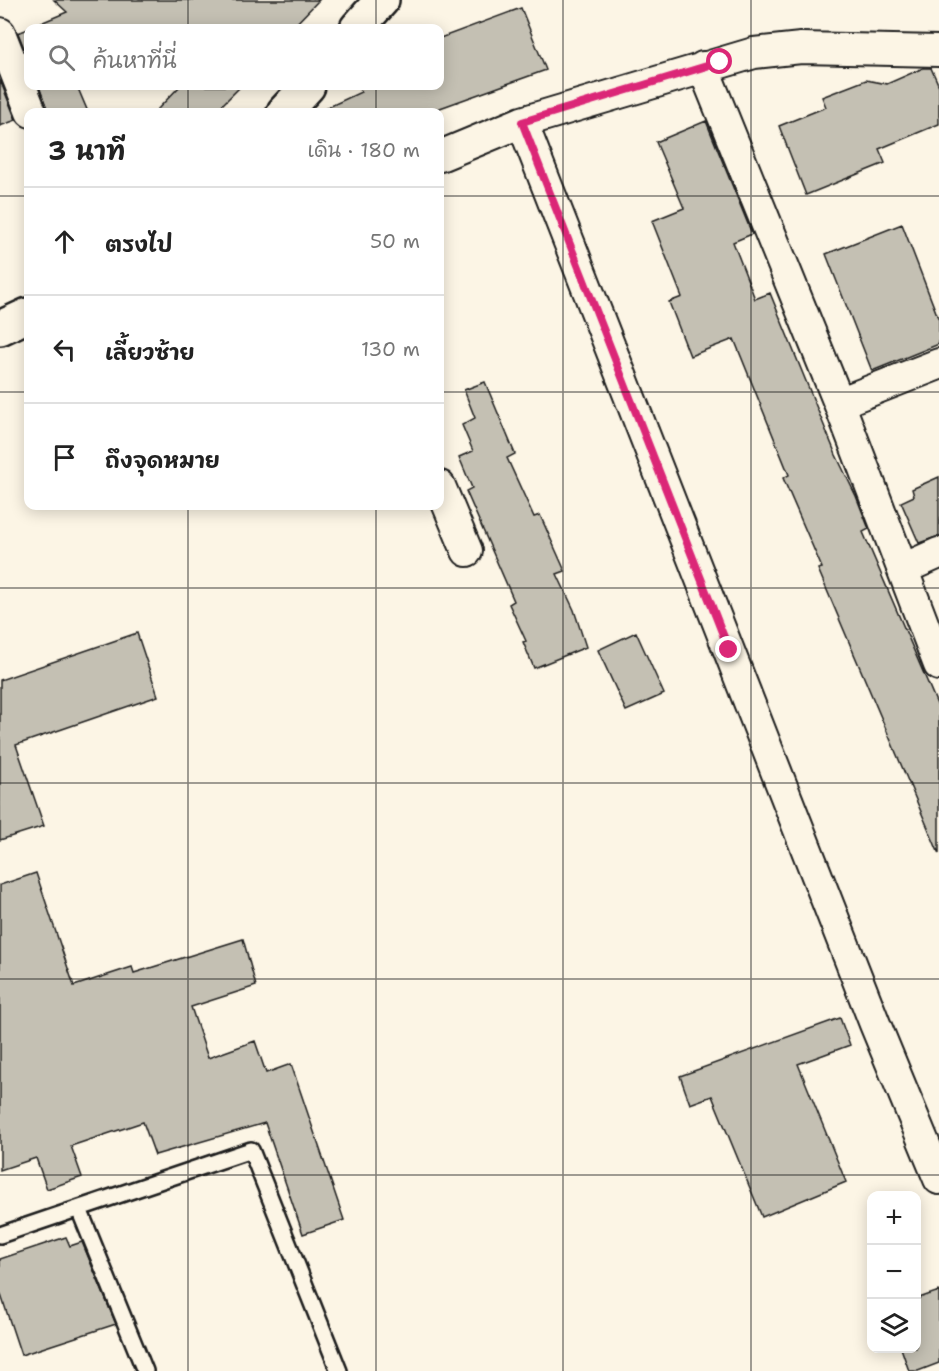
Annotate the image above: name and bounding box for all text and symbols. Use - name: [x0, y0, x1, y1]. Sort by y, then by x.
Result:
- search box: [24, 24, 444, 90]
- icon: search: [45, 41, 78, 74]
- text: ค้นหาที่นี่: [93, 46, 177, 75]
- route start: [706, 48, 732, 74]
- text: 3 นาที: [48, 133, 125, 168]
- text: เดิน · 180 m: [308, 137, 420, 163]
- icon: ahead: [48, 225, 81, 258]
- text: 50 m: [370, 228, 420, 254]
- text: ตรงไป: [105, 230, 173, 259]
- icon: left: [48, 333, 81, 366]
- text: 130 m: [361, 336, 420, 362]
- text: เลี้ยวซ้าย: [105, 338, 195, 367]
- icon: arrive: [48, 441, 81, 474]
- text: ถึงจุดหมาย: [105, 446, 220, 475]
- route end: [715, 636, 741, 662]
- map controls: [867, 1191, 921, 1353]
- button: +: [867, 1191, 921, 1245]
- button: −: [867, 1245, 921, 1299]
- button: layers: [867, 1299, 921, 1353]

